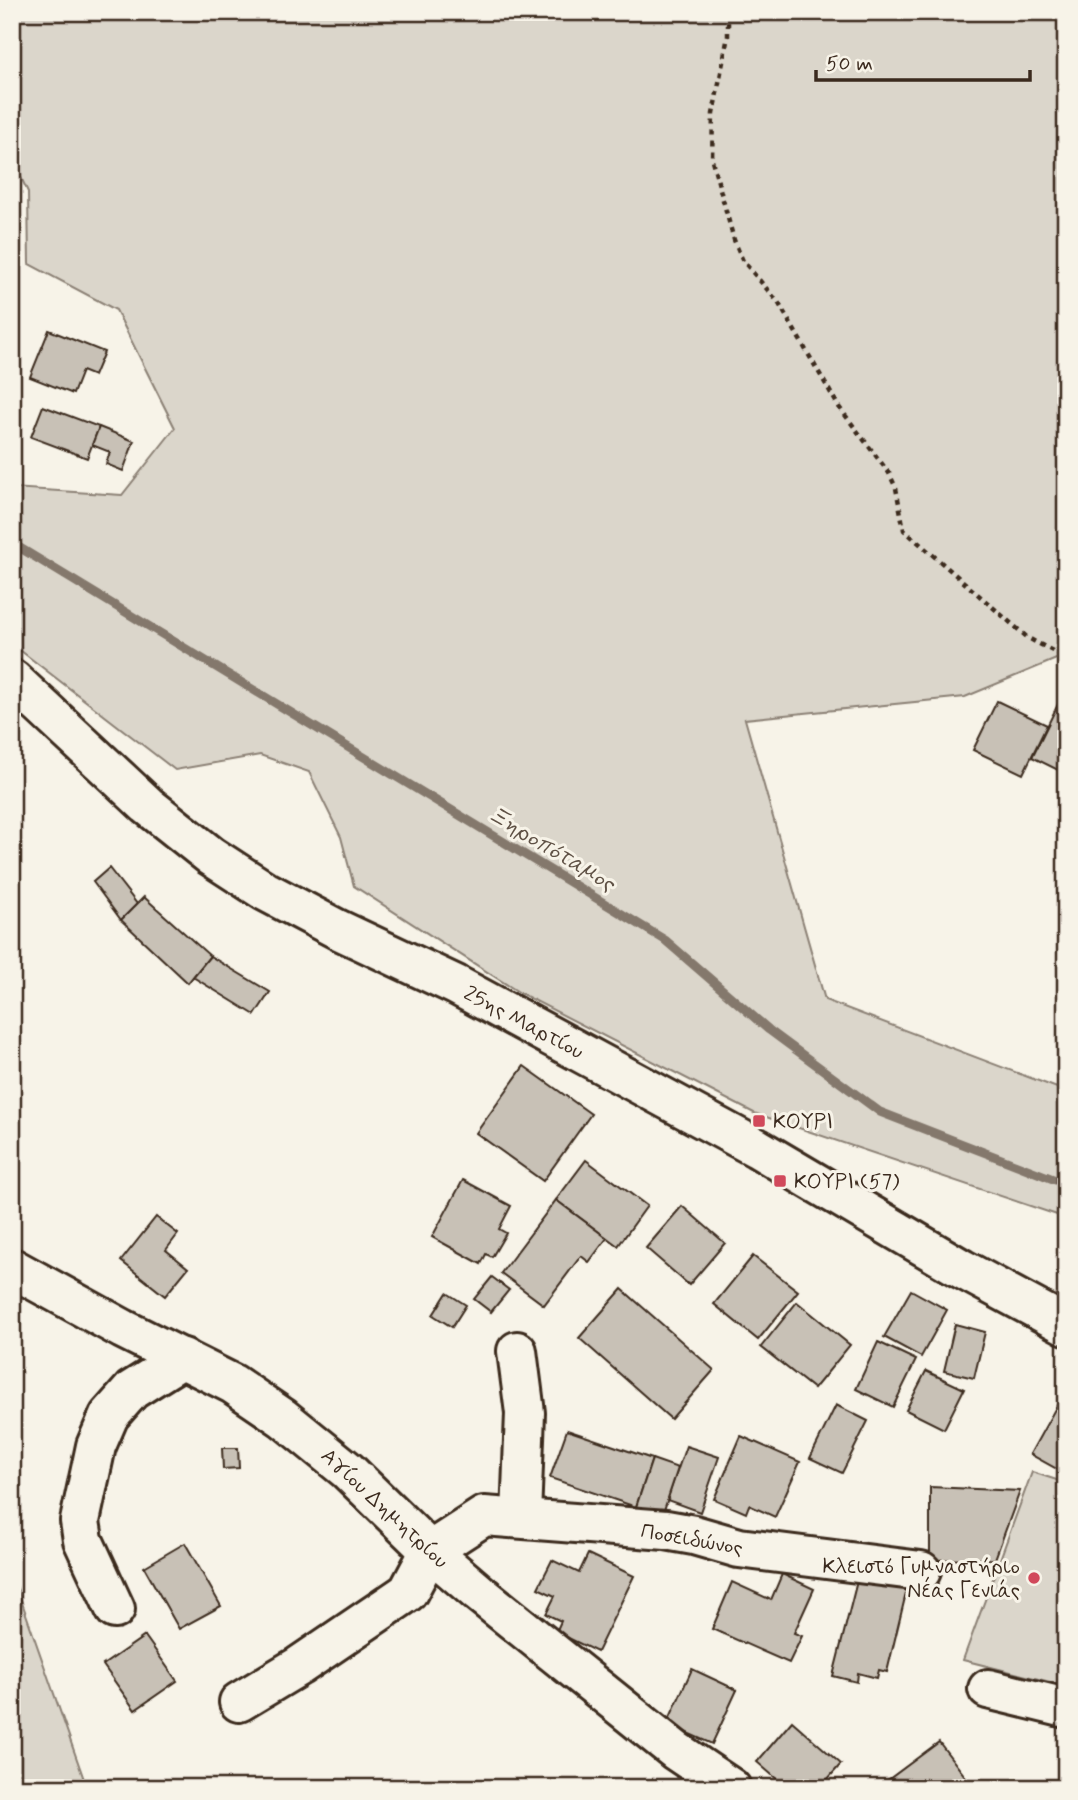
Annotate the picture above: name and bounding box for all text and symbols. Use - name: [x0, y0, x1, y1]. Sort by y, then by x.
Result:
- scale bar: [816, 38, 1029, 82]
- text: 50 m: [826, 50, 873, 78]
- water label: Ξηροπόταμος: [482, 800, 622, 900]
- street label: 25ης Μαρτίου: [459, 980, 588, 1066]
- place label: ΚΟΥΡΙ: [773, 1108, 833, 1136]
- marker: ΚΟΥΡΙ: [751, 1113, 767, 1129]
- place label: ΚΟΥΡΙ (57): [794, 1168, 900, 1196]
- marker: ΚΟΥΡΙ (57): [772, 1173, 788, 1189]
- street label: Αγίου Δημητρίου: [315, 1442, 454, 1575]
- street label: Ποσειδώνος: [639, 1517, 745, 1563]
- place label: Κλειστό Γυμναστήριο Νέας Γενιάς: [823, 1553, 1020, 1605]
- marker: Κλειστό Γυμναστήριο Νέας Γενιάς: [1026, 1570, 1042, 1586]

